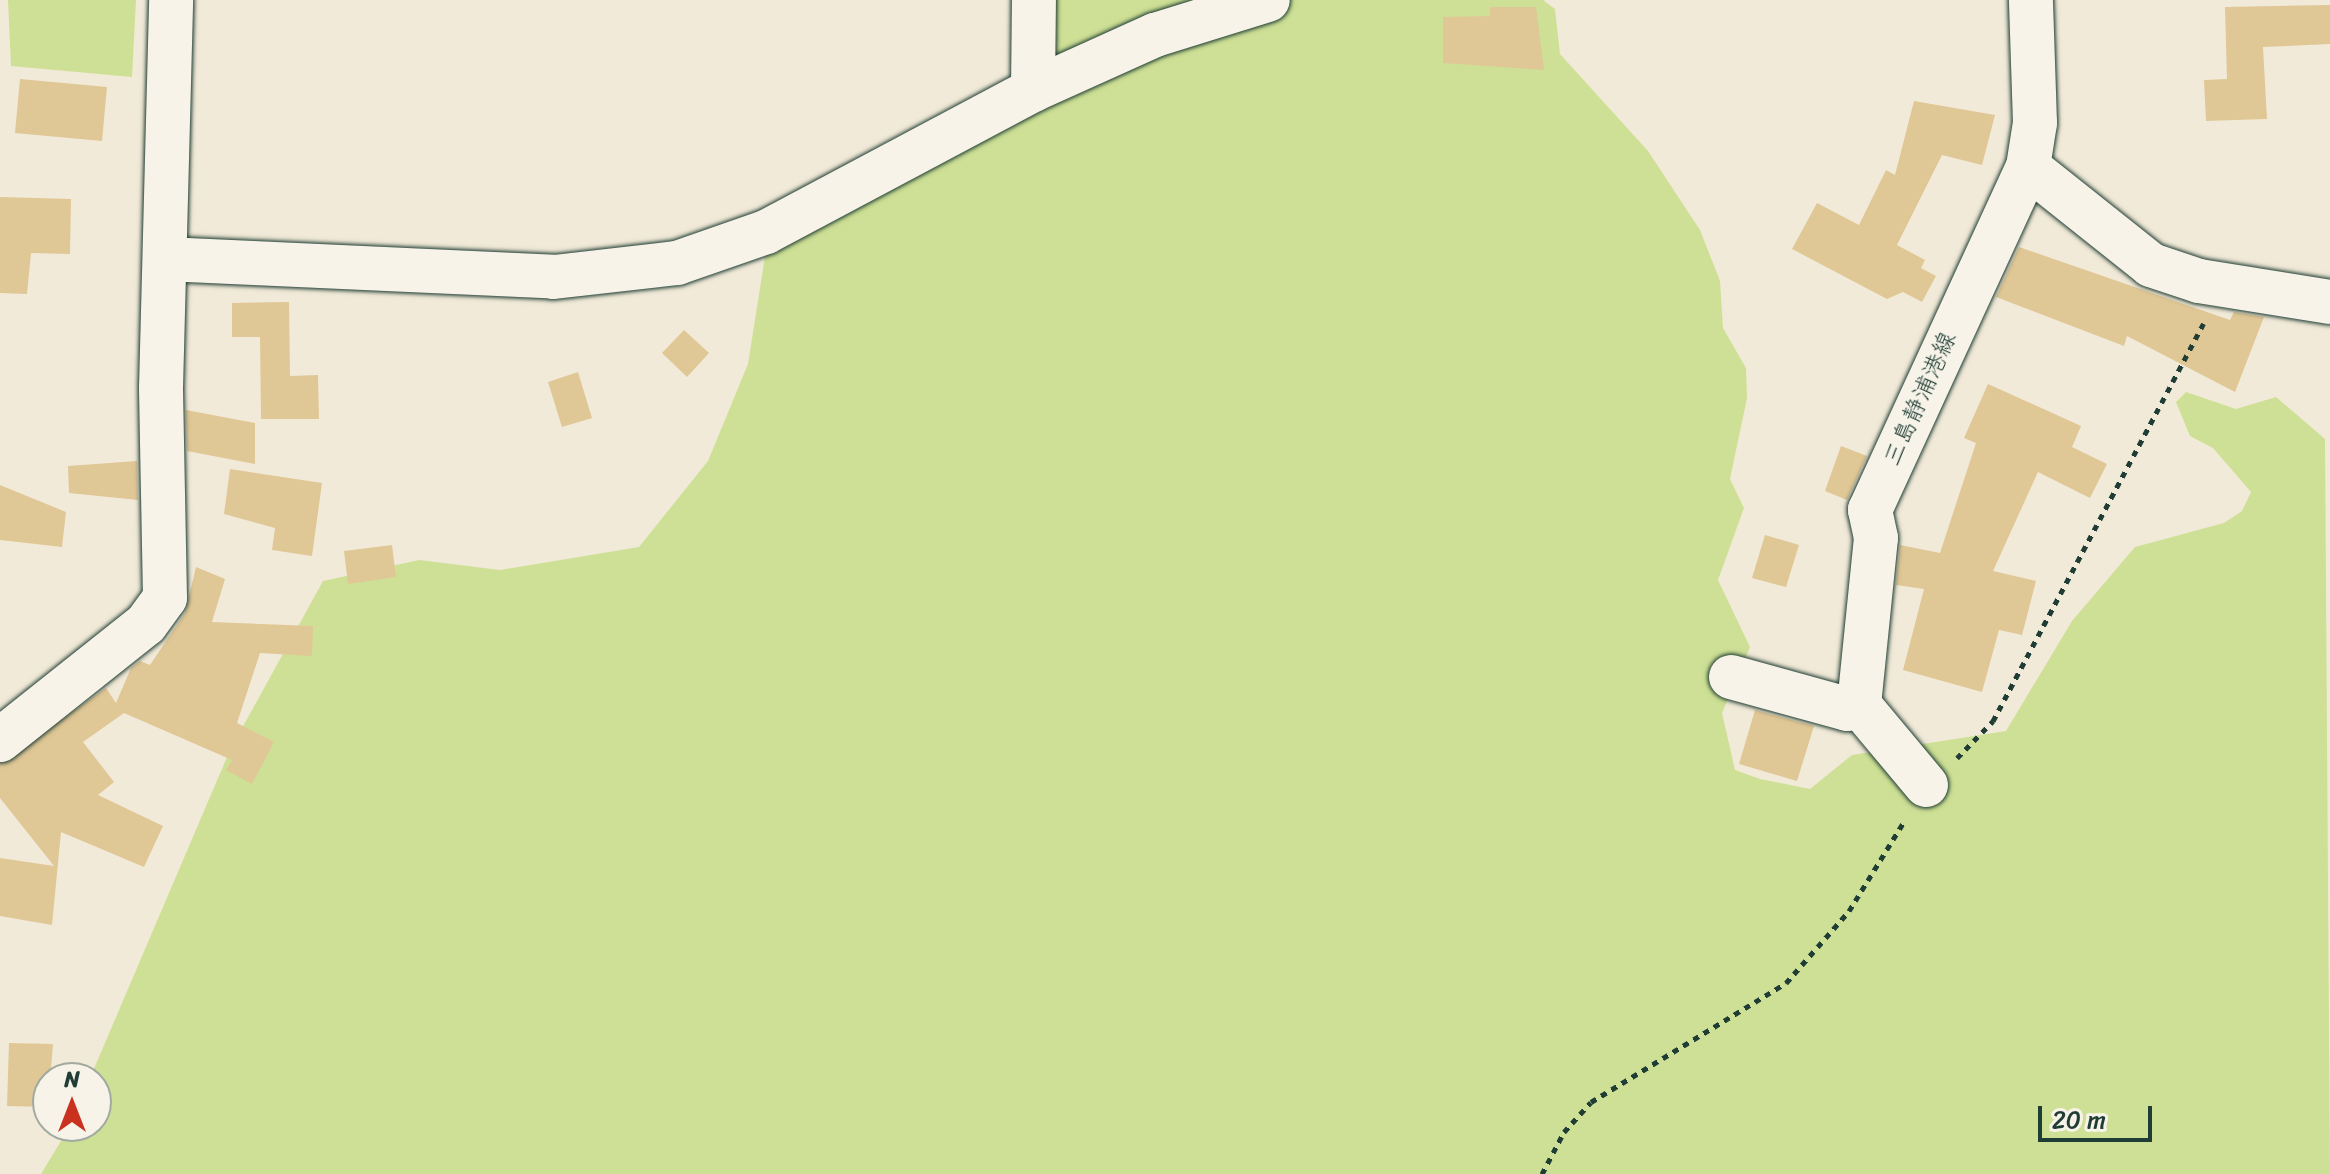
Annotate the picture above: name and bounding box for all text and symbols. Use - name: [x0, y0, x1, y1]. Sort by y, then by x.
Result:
- street label: 三島静浦港線: [1878, 327, 1962, 471]
- text: N: [64, 1060, 80, 1099]
- north arrow: [32, 1062, 112, 1142]
- scale bar: [2042, 1090, 2156, 1140]
- text: 20 m: [2052, 1099, 2106, 1141]

